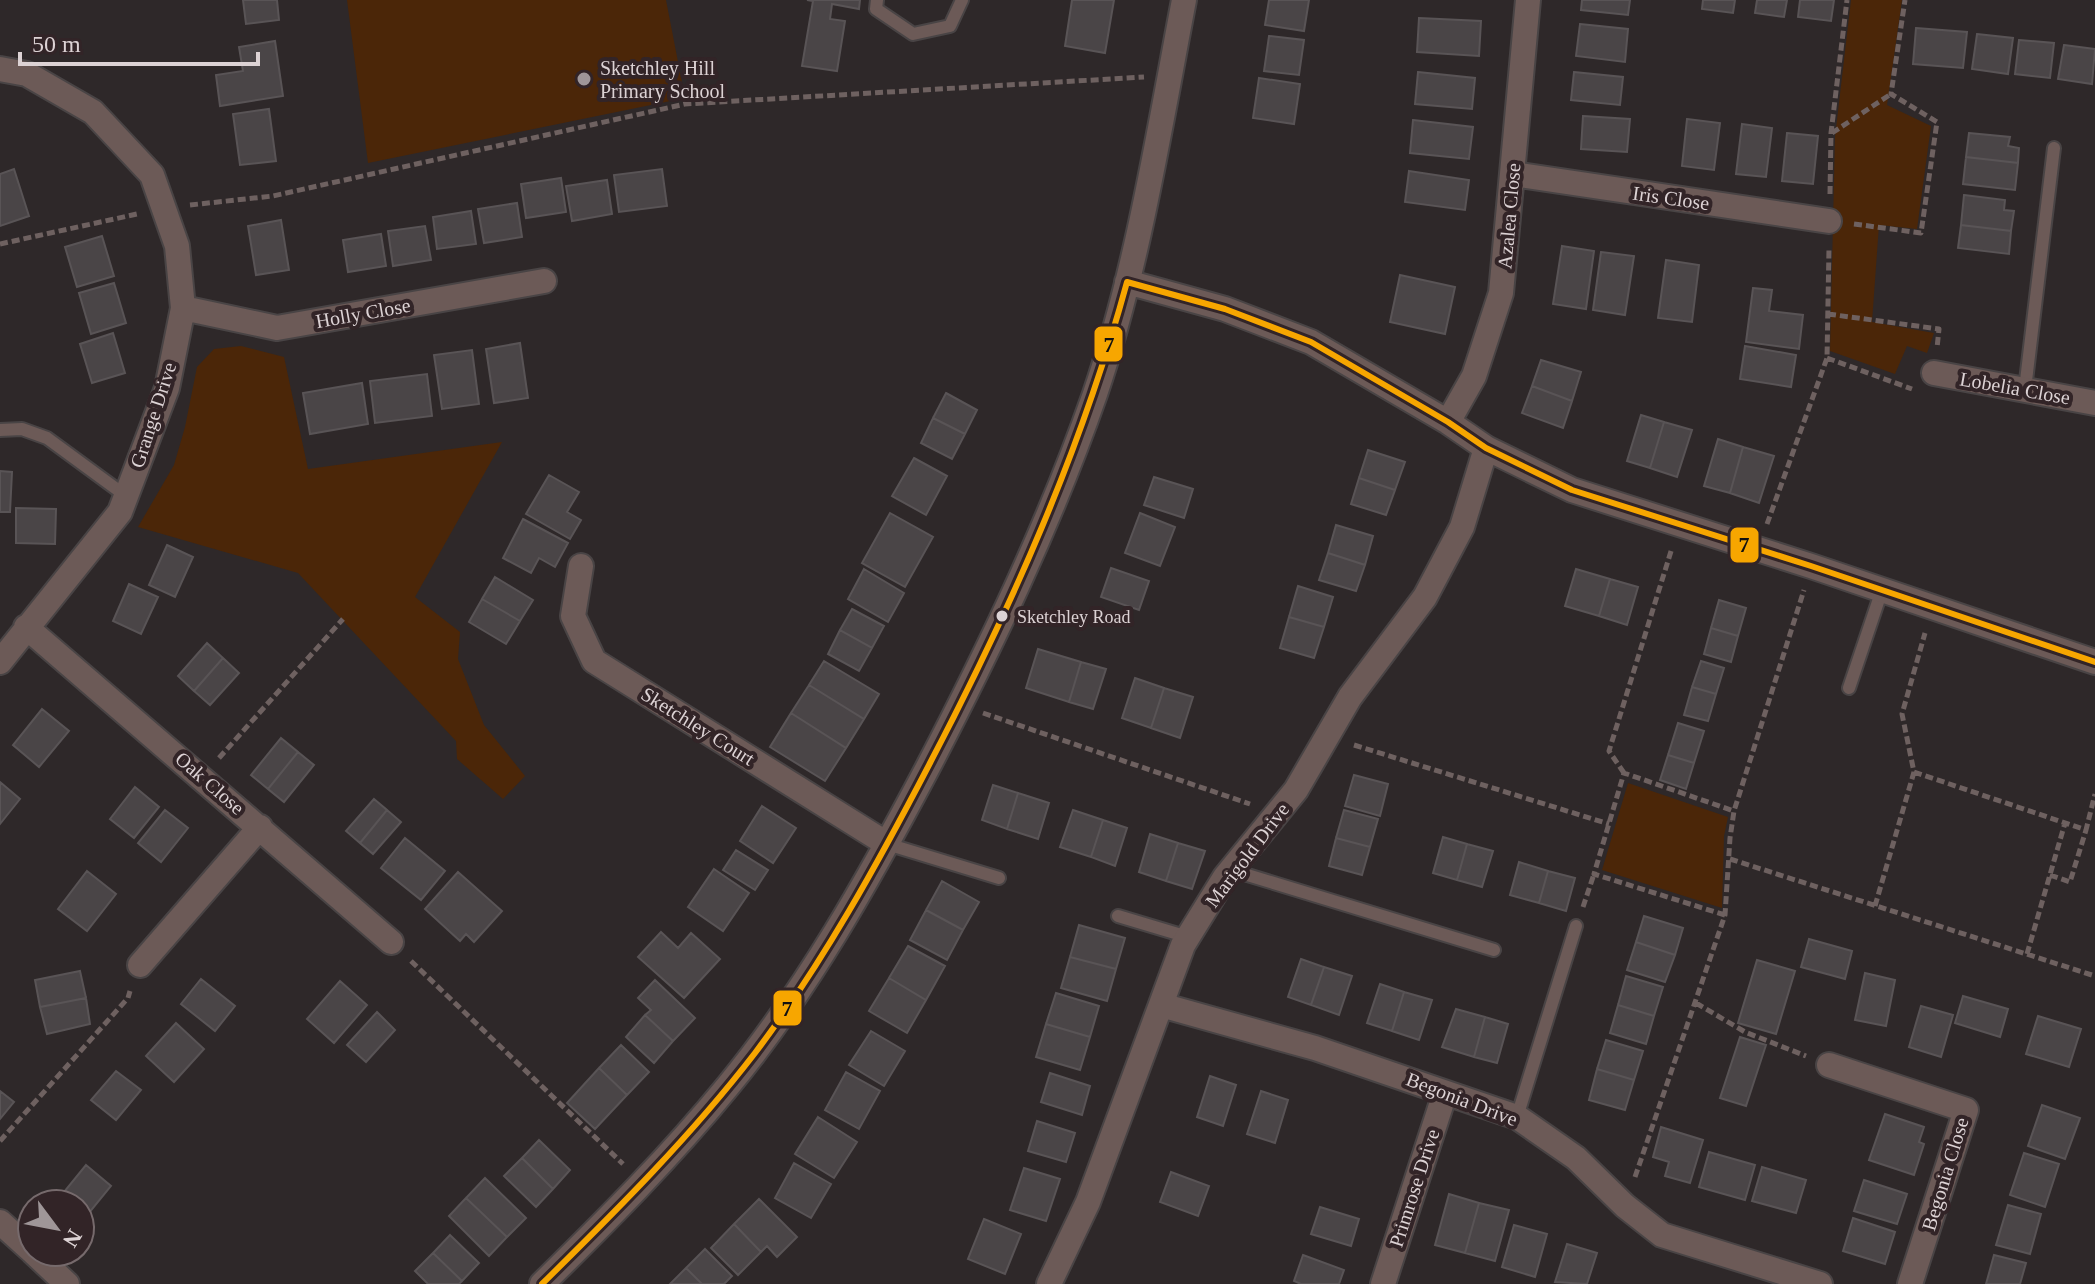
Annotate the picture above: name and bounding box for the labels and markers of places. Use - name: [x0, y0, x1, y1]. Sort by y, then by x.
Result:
- place label: Sketchley Hill Primary School: [600, 57, 725, 103]
- marker: Sketchley Hill Primary School: [575, 70, 593, 88]
- place label: Sketchley Road: [1017, 607, 1130, 627]
- marker: Sketchley Road: [994, 608, 1010, 624]

